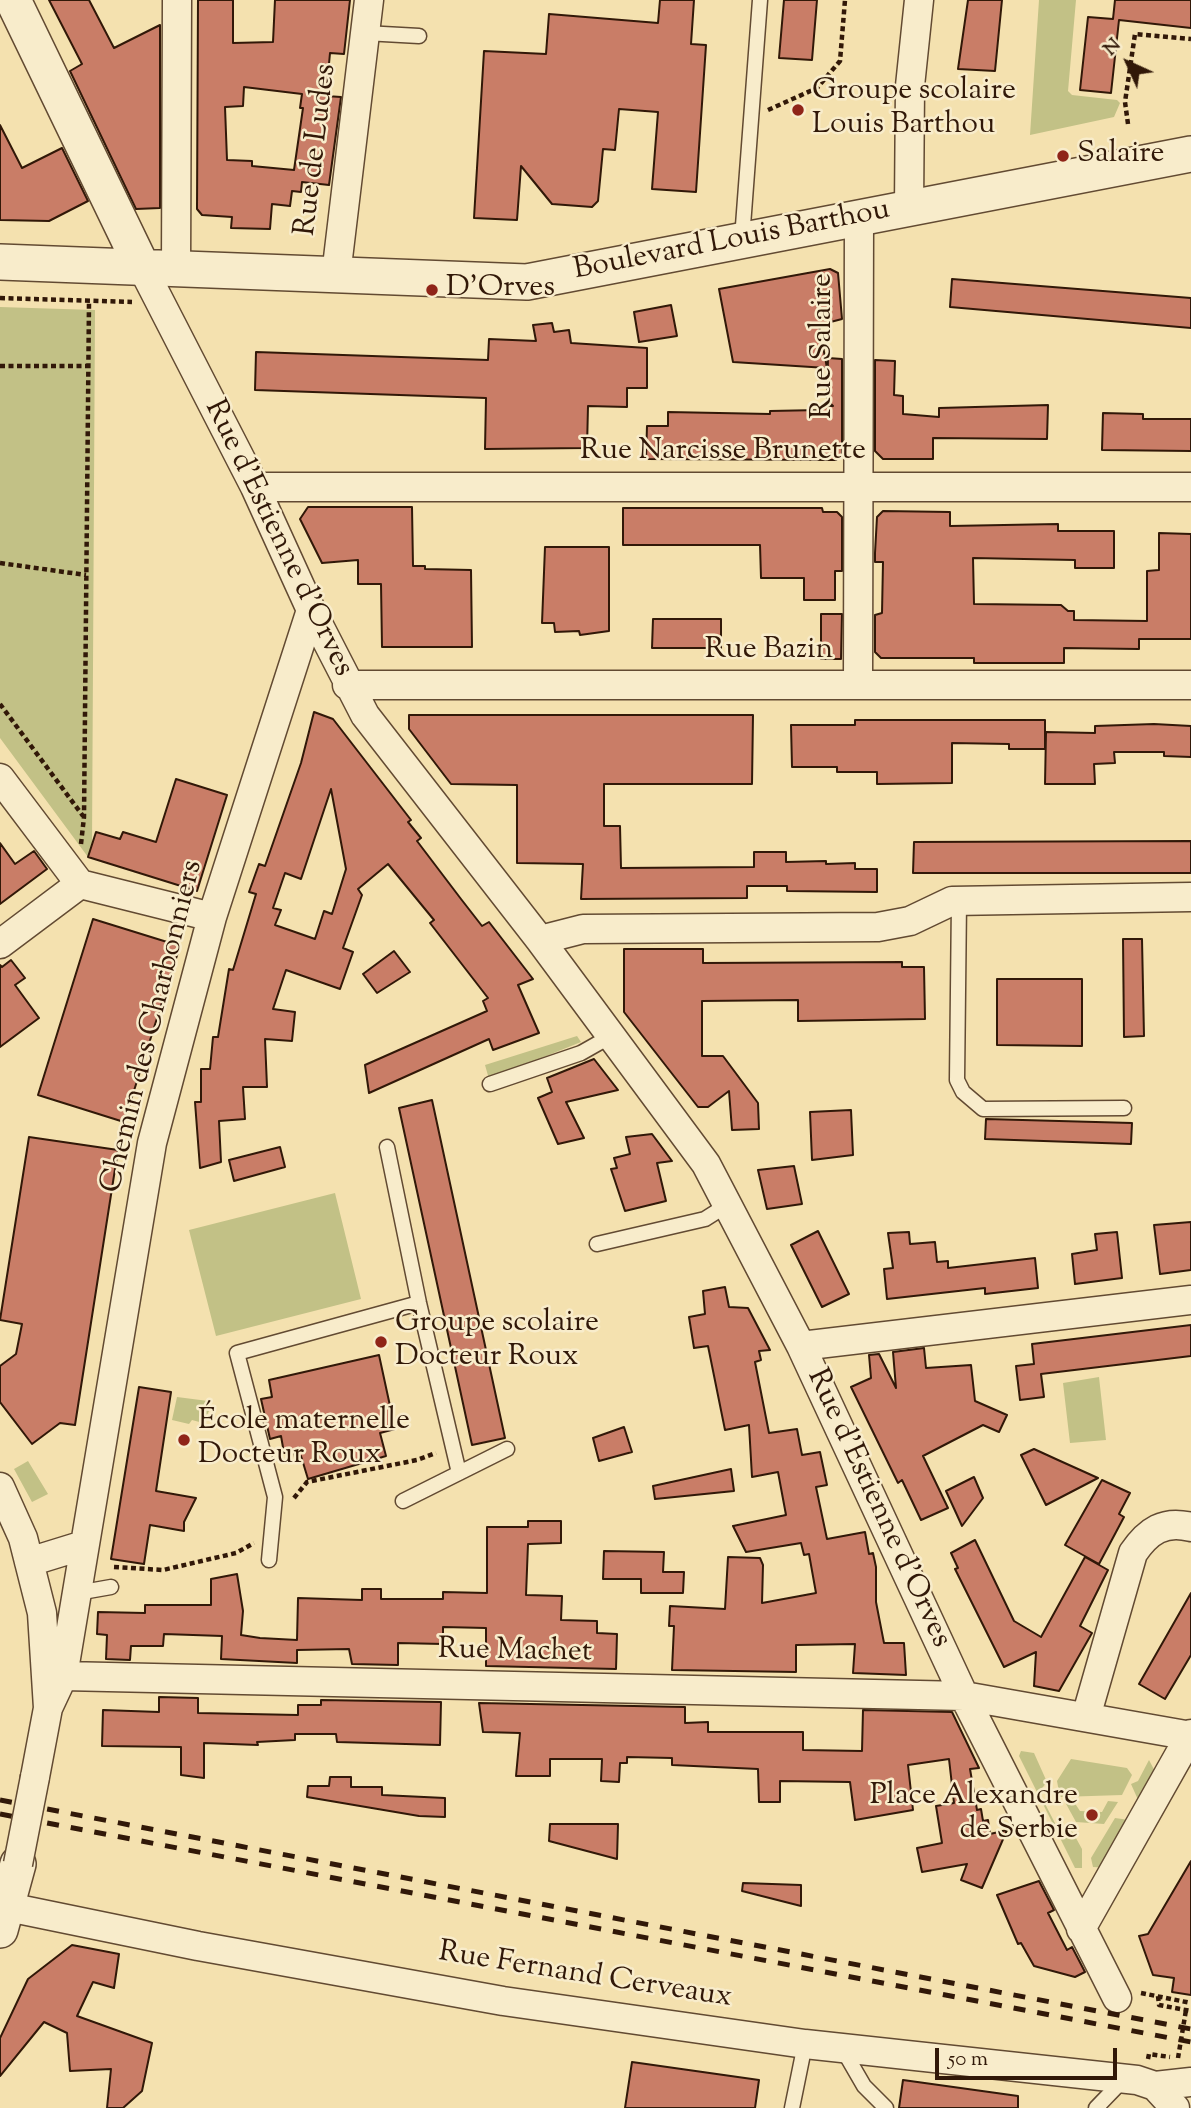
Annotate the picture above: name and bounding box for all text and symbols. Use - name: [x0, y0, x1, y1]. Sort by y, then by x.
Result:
- north arrow: [1093, 28, 1163, 98]
- text: N: [1098, 33, 1128, 63]
- street label: Rue de Ludes: [290, 62, 346, 238]
- place label: Groupe scolaire Louis Barthou: [812, 75, 1016, 146]
- marker: Groupe scolaire Louis Barthou: [790, 102, 806, 118]
- place label: Salaire: [1077, 138, 1165, 174]
- marker: Salaire: [1055, 148, 1071, 164]
- street label: Boulevard Louis Barthou: [571, 194, 893, 290]
- place label: D'Orves: [446, 272, 555, 308]
- street label: Rue Salaire: [807, 273, 843, 419]
- marker: D'Orves: [424, 282, 440, 298]
- street label: Rue d'Estienne d'Orves: [194, 395, 360, 683]
- street label: Rue Narcisse Brunette: [580, 435, 866, 471]
- street label: Rue Bazin: [705, 634, 833, 670]
- street label: Chemin des Charbonniers: [95, 857, 213, 1197]
- place label: Groupe scolaire Docteur Roux: [395, 1307, 599, 1378]
- marker: Groupe scolaire Docteur Roux: [373, 1334, 389, 1350]
- street label: Rue d'Estienne d'Orves: [797, 1364, 957, 1654]
- place label: École maternelle Docteur Roux: [198, 1405, 410, 1476]
- marker: École maternelle Docteur Roux: [176, 1432, 192, 1448]
- street label: Rue Machet: [438, 1634, 592, 1672]
- place label: Place Alexandre de Serbie: [870, 1780, 1078, 1850]
- marker: Place Alexandre de Serbie: [1084, 1807, 1100, 1823]
- street label: Rue Fernand Cerveaux: [436, 1936, 734, 2018]
- scale bar: [939, 2035, 1121, 2078]
- text: 50 m: [948, 2045, 988, 2075]

